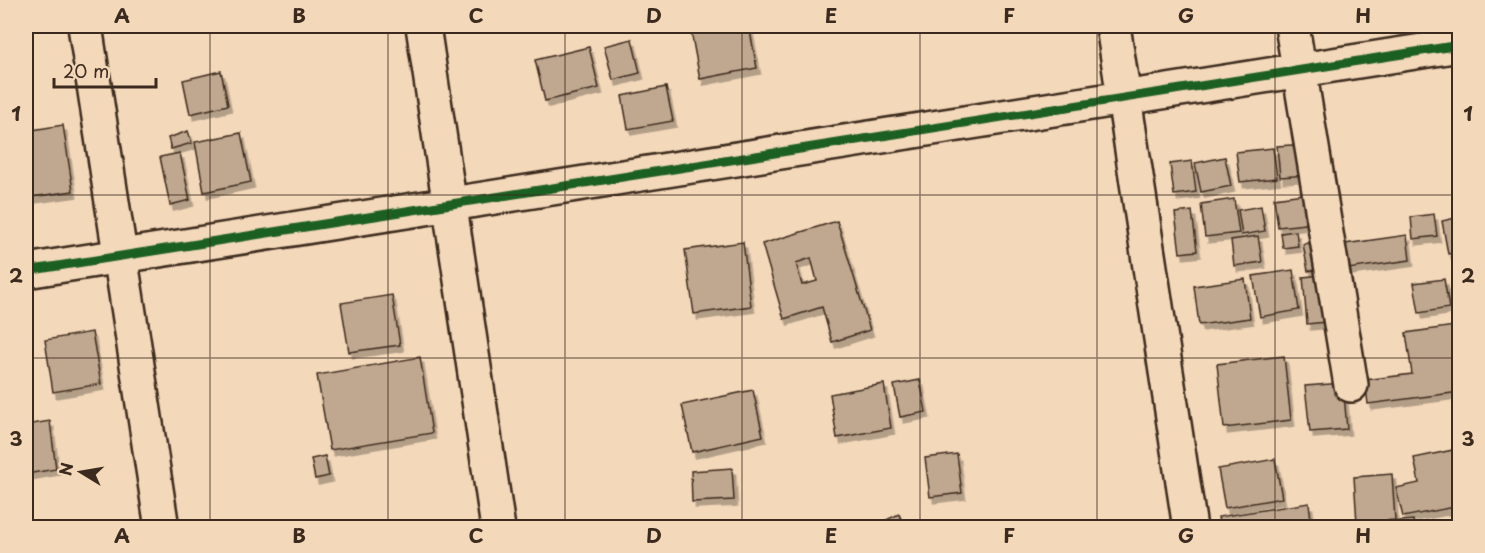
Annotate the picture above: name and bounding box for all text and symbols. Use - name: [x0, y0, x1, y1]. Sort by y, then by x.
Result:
- text: A: [114, 0, 130, 30]
- text: B: [292, 0, 306, 30]
- text: C: [468, 0, 484, 30]
- text: D: [646, 0, 662, 30]
- text: E: [825, 0, 837, 30]
- text: F: [1003, 0, 1015, 30]
- text: G: [1178, 0, 1194, 30]
- text: H: [1355, 0, 1371, 30]
- scale bar: [54, 51, 156, 89]
- text: 20 m: [63, 57, 109, 84]
- text: 1: [11, 98, 21, 128]
- text: 1: [1463, 98, 1473, 128]
- text: 2: [9, 260, 23, 290]
- text: 2: [1461, 260, 1475, 290]
- text: 3: [9, 423, 23, 453]
- text: 3: [1461, 423, 1475, 453]
- north arrow: [51, 442, 111, 502]
- text: N: [52, 460, 78, 477]
- text: A: [114, 520, 130, 550]
- text: B: [292, 520, 306, 550]
- text: C: [468, 520, 484, 550]
- text: D: [646, 520, 662, 550]
- text: E: [825, 520, 837, 550]
- text: F: [1003, 520, 1015, 550]
- text: G: [1178, 520, 1194, 550]
- text: H: [1355, 520, 1371, 550]

